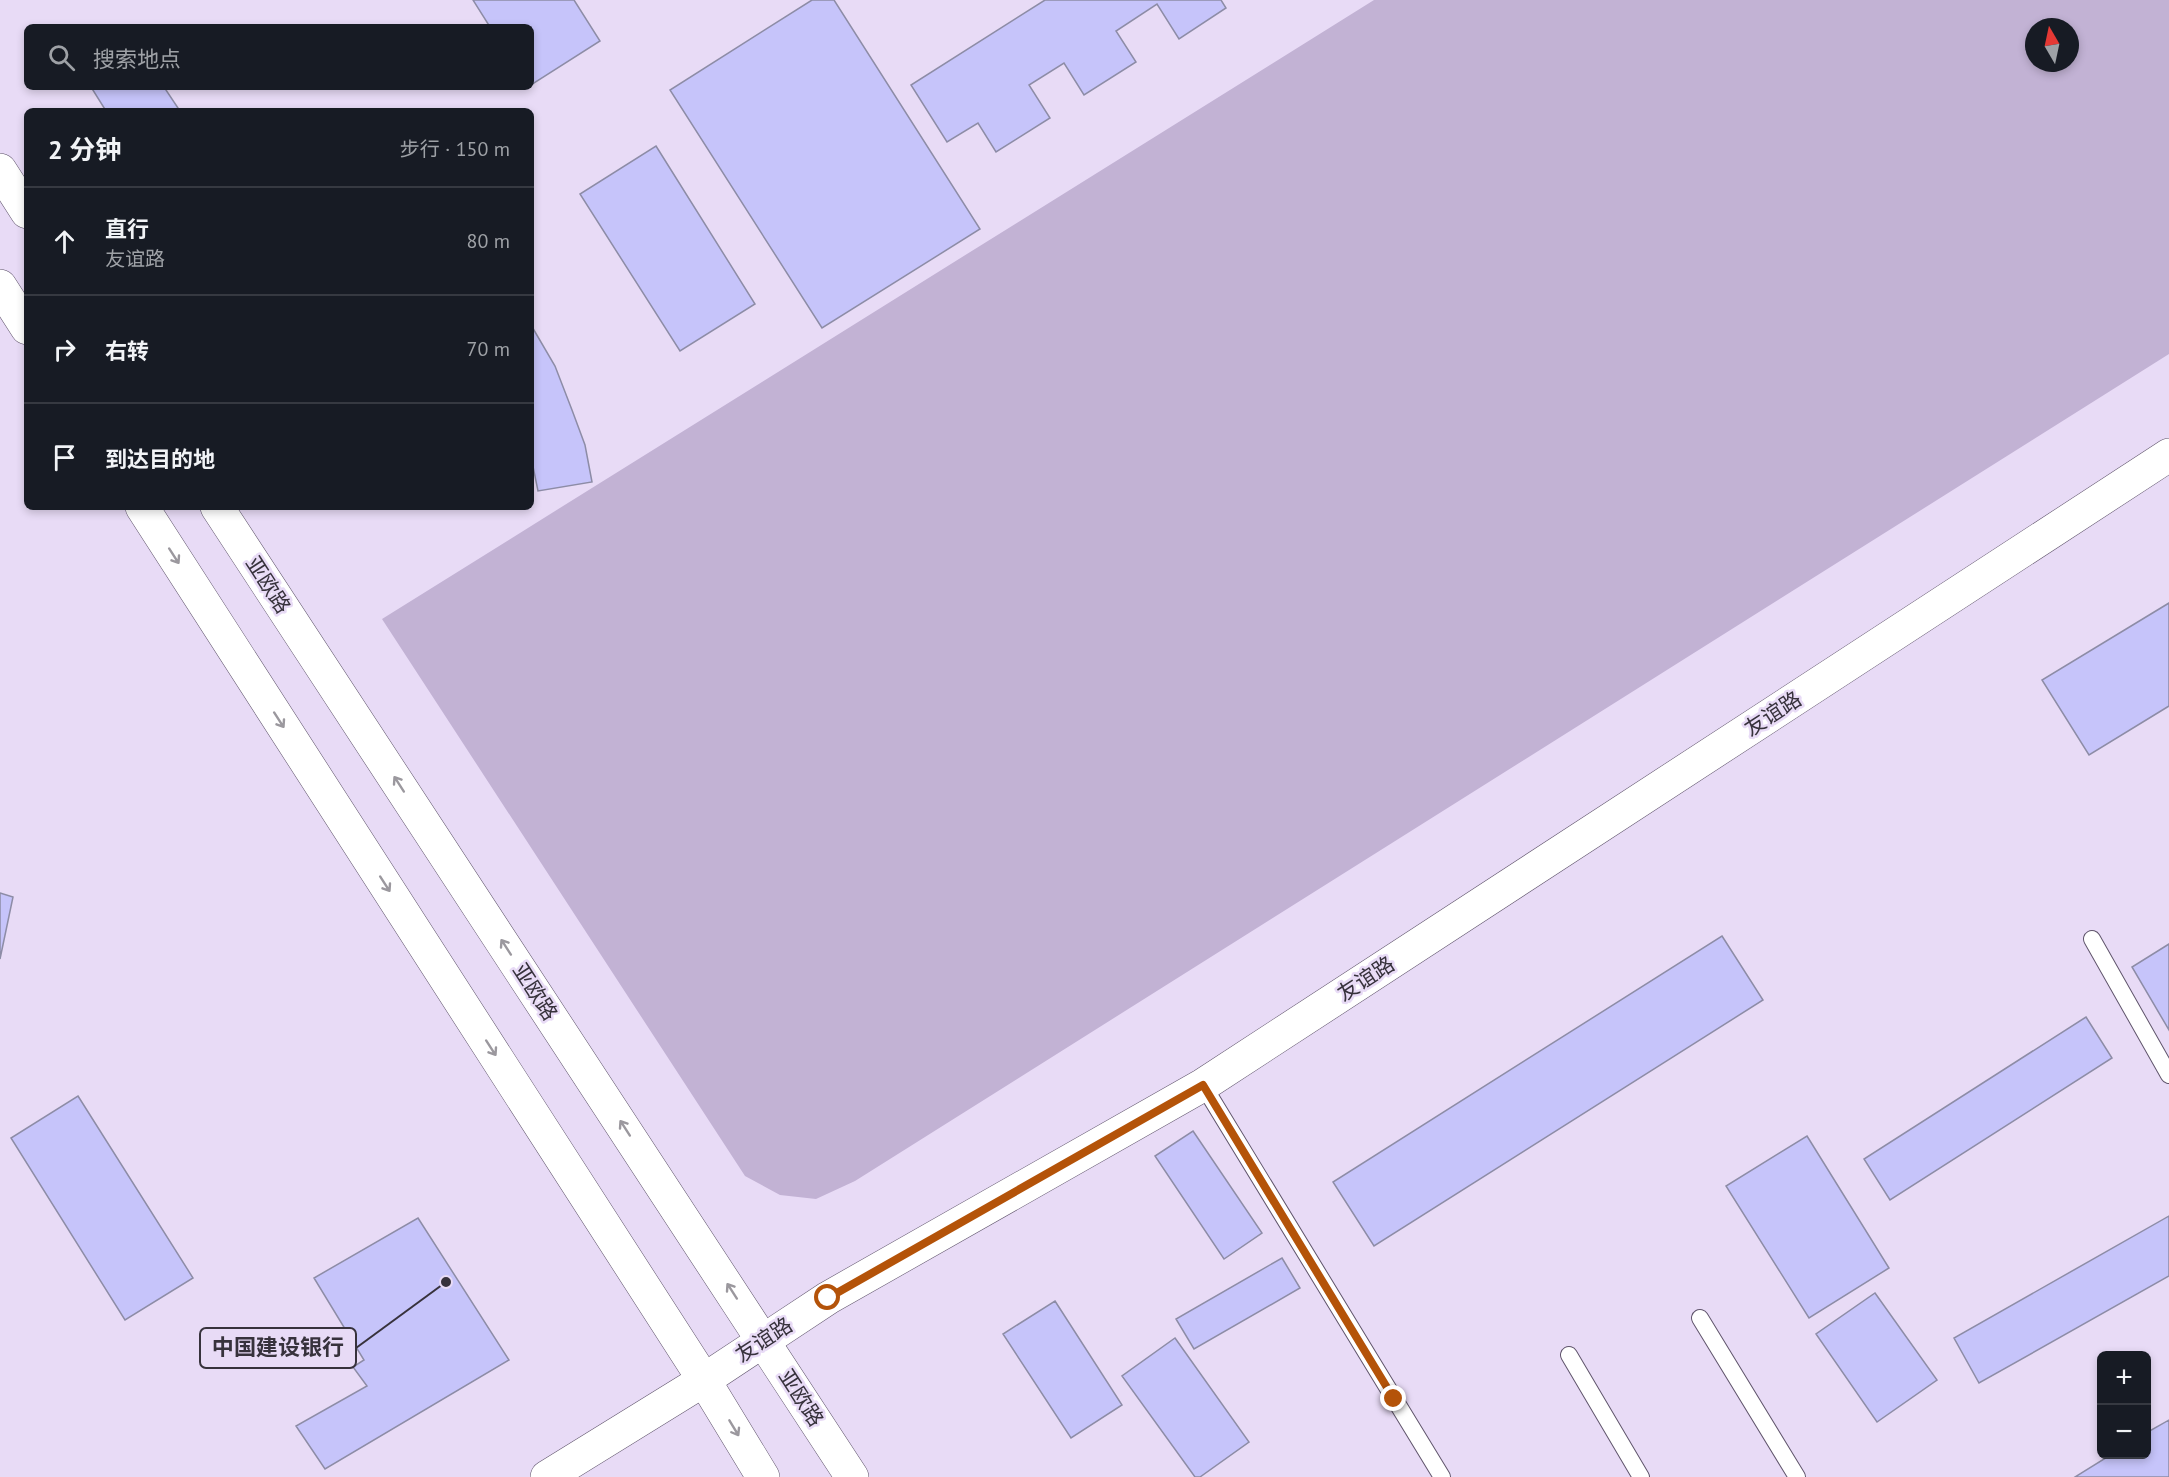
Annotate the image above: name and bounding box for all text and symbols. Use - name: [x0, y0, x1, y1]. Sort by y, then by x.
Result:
- north arrow: [2025, 18, 2079, 72]
- search box: [24, 24, 534, 90]
- icon: search: [45, 41, 78, 74]
- text: 搜索地点: [93, 45, 181, 73]
- text: 2 分钟: [48, 133, 121, 166]
- text: 步行 · 150 m: [400, 136, 510, 162]
- text: 直行: [105, 215, 149, 243]
- icon: ahead: [48, 225, 81, 258]
- text: 80 m: [467, 228, 510, 254]
- text: 友谊路: [105, 246, 165, 272]
- icon: right: [48, 333, 81, 366]
- text: 70 m: [467, 336, 510, 362]
- text: 右转: [105, 337, 149, 365]
- icon: arrive: [48, 441, 81, 474]
- text: 到达目的地: [105, 445, 215, 473]
- one-way arrow: [168, 547, 180, 564]
- street label: 亚欧路: [240, 551, 297, 618]
- street label: 友谊路: [1739, 685, 1806, 742]
- one-way arrow: [274, 711, 286, 728]
- one-way arrow: [393, 777, 405, 793]
- one-way arrow: [379, 875, 391, 892]
- one-way arrow: [500, 940, 512, 956]
- street label: 友谊路: [1332, 950, 1399, 1007]
- street label: 亚欧路: [507, 958, 564, 1025]
- one-way arrow: [485, 1039, 497, 1056]
- one-way arrow: [619, 1120, 631, 1137]
- one-way arrow: [725, 1283, 737, 1300]
- route start: [814, 1284, 840, 1310]
- street label: 友谊路: [730, 1311, 797, 1368]
- callout: 中国建设银行: [200, 1328, 356, 1368]
- text: 中国建设银行: [212, 1333, 344, 1361]
- map controls: [2097, 1351, 2151, 1459]
- button: +: [2097, 1351, 2151, 1405]
- street label: 亚欧路: [773, 1364, 830, 1431]
- route end: [1380, 1385, 1406, 1411]
- button: −: [2097, 1405, 2151, 1459]
- one-way arrow: [728, 1419, 740, 1436]

